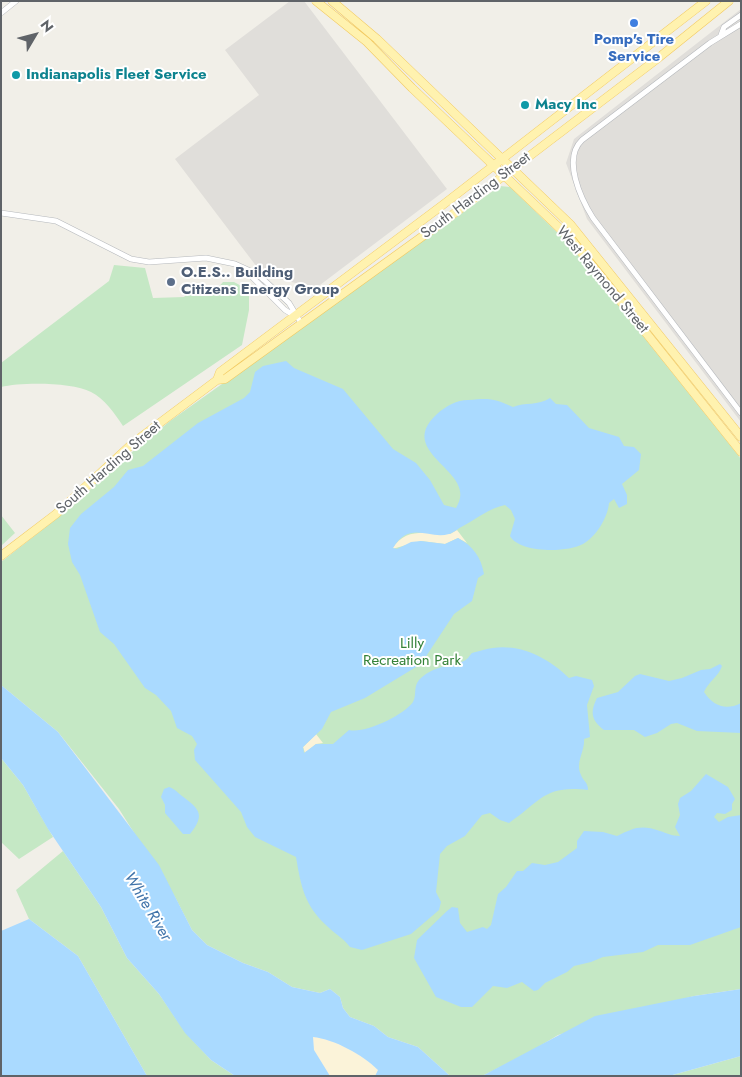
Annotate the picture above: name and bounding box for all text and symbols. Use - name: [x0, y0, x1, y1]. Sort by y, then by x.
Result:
- north arrow: [10, 10, 60, 60]
- text: N: [36, 16, 58, 36]
- marker: Pomp's Tire Service: [628, 17, 640, 29]
- place label: Pomp's Tire Service: [594, 31, 674, 66]
- place label: Indianapolis Fleet Service: [26, 66, 207, 84]
- marker: Indianapolis Fleet Service: [10, 69, 22, 81]
- place label: Macy Inc: [535, 96, 597, 114]
- marker: Macy Inc: [519, 99, 531, 111]
- street label: South Harding Street: [418, 149, 534, 243]
- street label: West Raymond Street: [552, 223, 652, 337]
- place label: O.E.S.. Building Citizens Energy Group: [181, 264, 339, 299]
- marker: O.E.S.. Building Citizens Energy Group: [165, 276, 177, 288]
- street label: South Harding Street: [53, 418, 165, 518]
- park label: Lilly Recreation Park: [363, 635, 461, 670]
- water label: White River: [119, 869, 175, 945]

